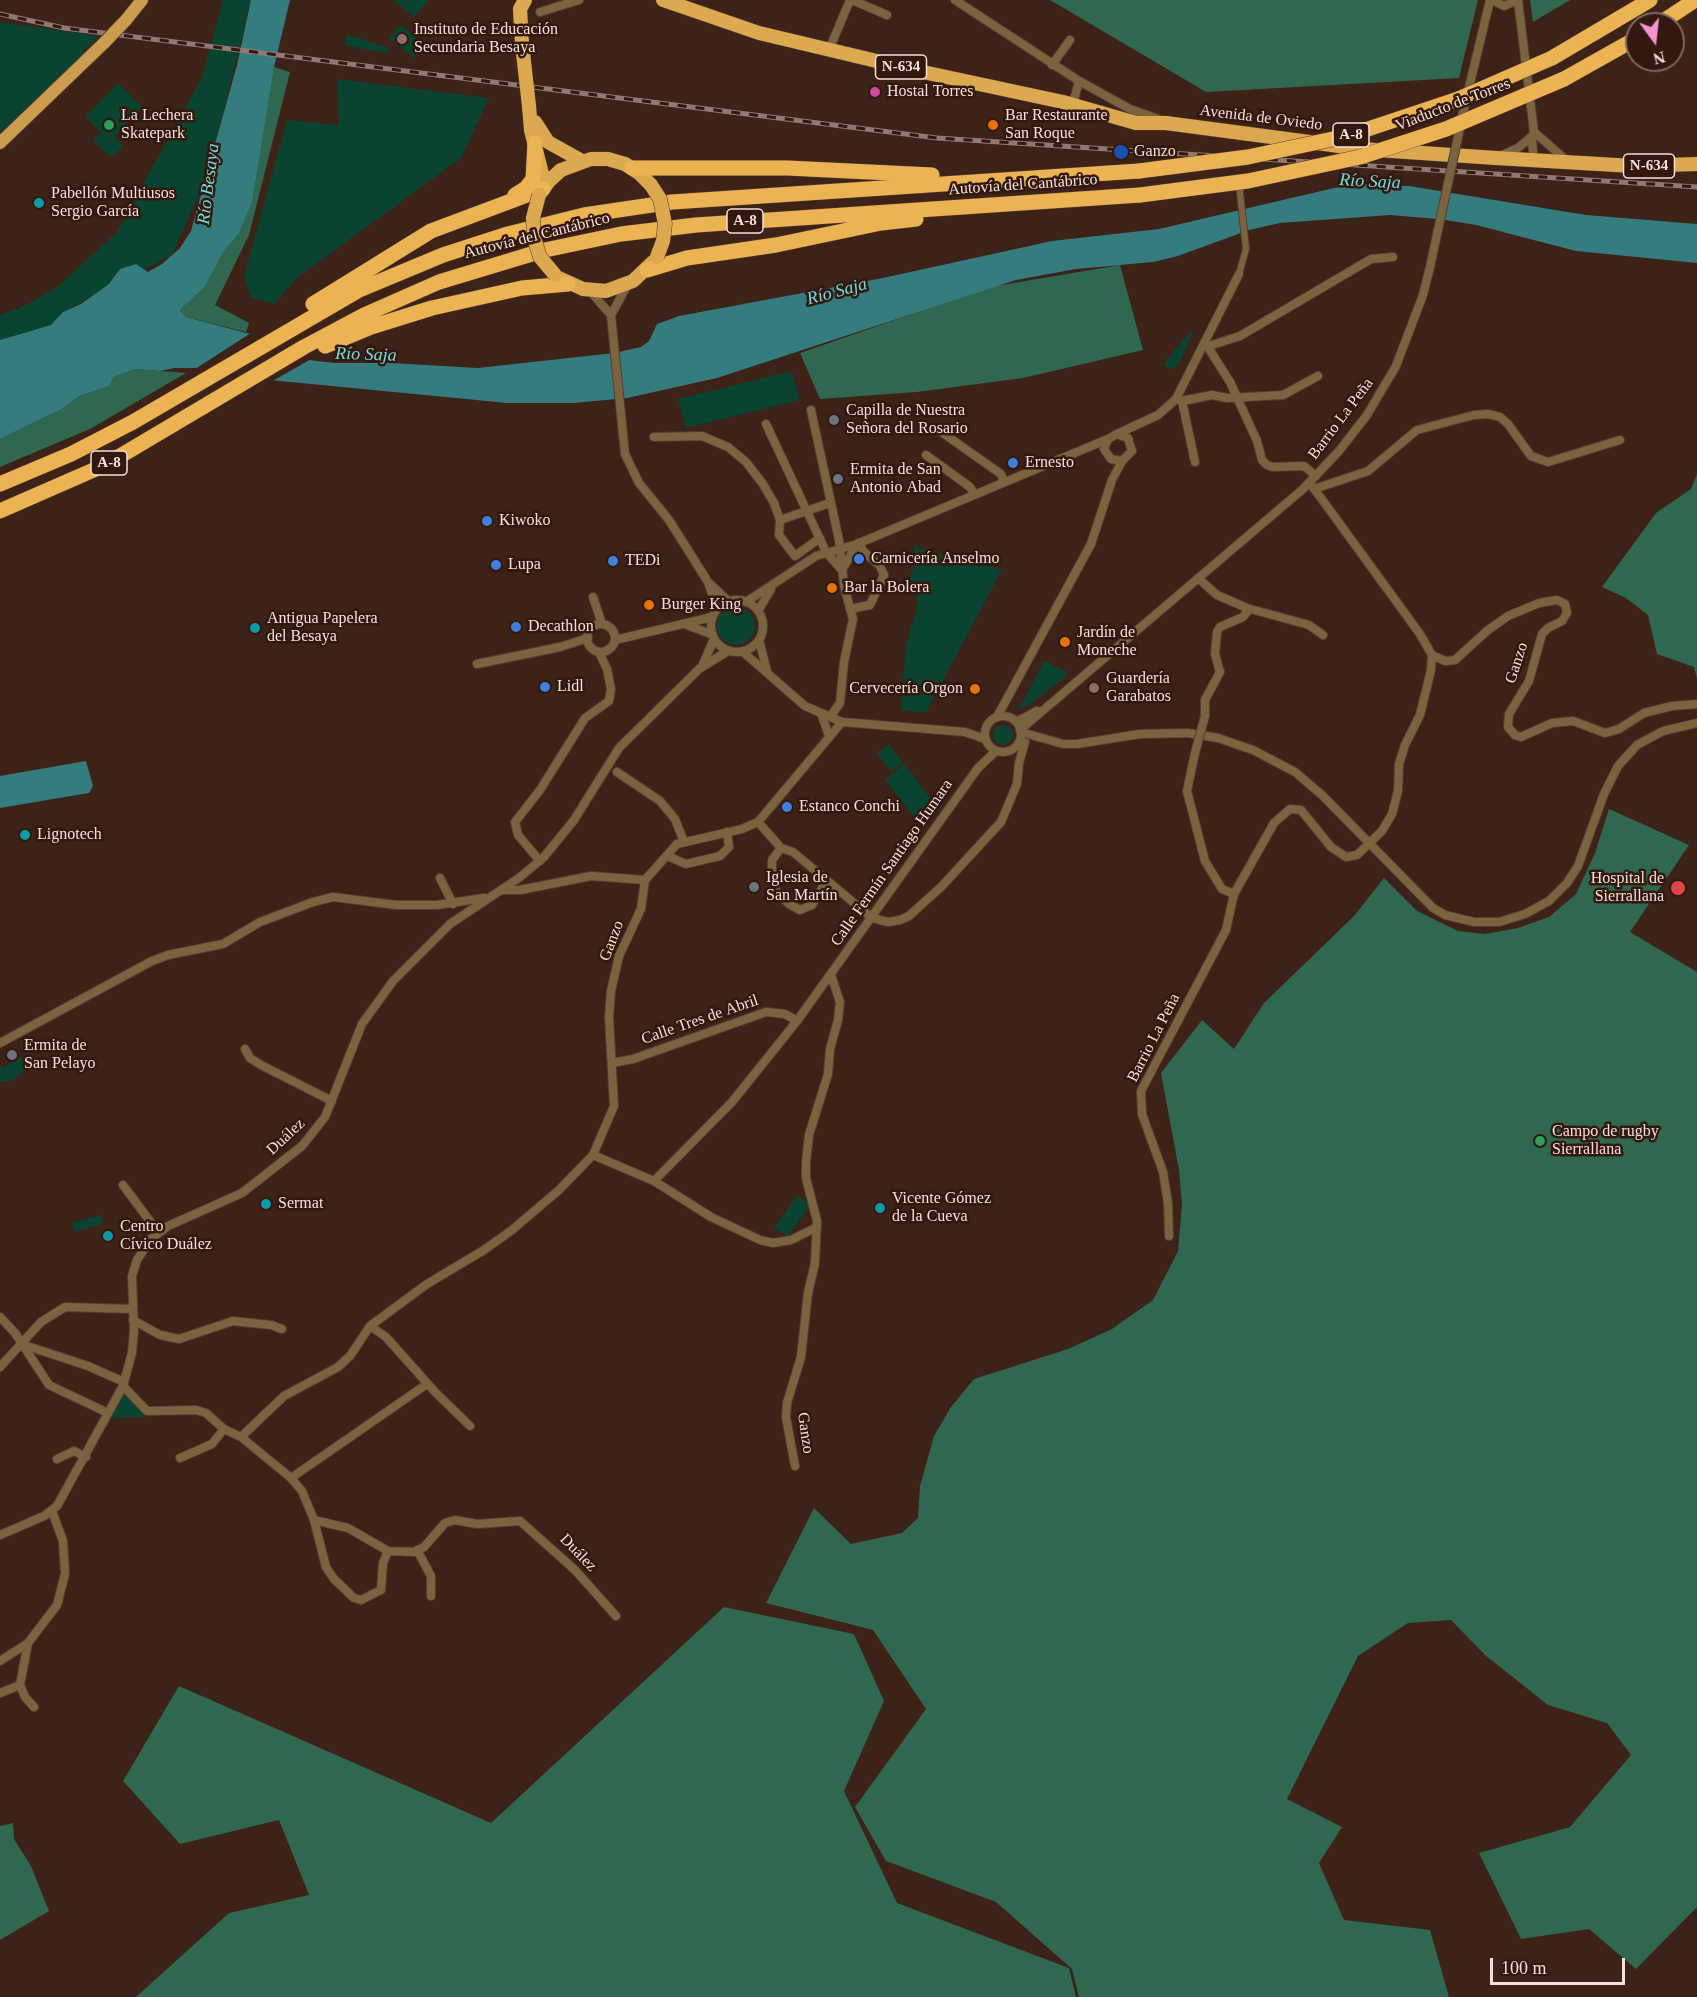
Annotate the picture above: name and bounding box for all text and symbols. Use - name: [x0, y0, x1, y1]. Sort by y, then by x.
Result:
- north arrow: [1625, 12, 1685, 72]
- place label: Instituto de Educación Secundaria Besaya: [414, 20, 558, 58]
- marker: Instituto de Educación Secundaria Besaya: [395, 32, 409, 46]
- text: N: [1651, 48, 1667, 68]
- road number: N-634: [876, 55, 926, 79]
- street label: Viaducto de Torres: [1393, 74, 1513, 136]
- place label: Hostal Torres: [887, 82, 973, 102]
- marker: Hostal Torres: [868, 85, 882, 99]
- street label: Avenida de Oviedo: [1199, 101, 1323, 135]
- place label: La Lechera Skatepark: [121, 106, 193, 144]
- place label: Bar Restaurante San Roque: [1005, 106, 1108, 144]
- marker: La Lechera Skatepark: [102, 118, 116, 132]
- marker: Bar Restaurante San Roque: [986, 118, 1000, 132]
- road number: A-8: [1333, 123, 1369, 147]
- water label: Río Besaya: [193, 142, 225, 226]
- place label: Ganzo: [1134, 142, 1176, 162]
- marker: Ganzo: [1112, 143, 1130, 161]
- road number: N-634: [1624, 154, 1674, 178]
- street label: Autovía del Cantábrico: [948, 170, 1098, 200]
- water label: Río Saja: [1339, 170, 1401, 194]
- place label: Pabellón Multiusos Sergio García: [51, 184, 175, 222]
- marker: Pabellón Multiusos Sergio García: [32, 196, 46, 210]
- street label: Autovía del Cantábrico: [462, 209, 612, 263]
- road number: A-8: [727, 209, 763, 233]
- water label: Río Saja: [805, 274, 869, 310]
- water label: Río Saja: [335, 343, 397, 367]
- street label: Barrio La Peña: [1304, 375, 1378, 463]
- place label: Capilla de Nuestra Señora del Rosario: [846, 401, 968, 439]
- marker: Capilla de Nuestra Señora del Rosario: [827, 413, 841, 427]
- road number: A-8: [91, 451, 127, 475]
- place label: Ernesto: [1025, 453, 1074, 473]
- marker: Ernesto: [1006, 456, 1020, 470]
- place label: Ermita de San Antonio Abad: [850, 460, 941, 498]
- marker: Ermita de San Antonio Abad: [831, 472, 845, 486]
- place label: Kiwoko: [499, 511, 551, 531]
- marker: Kiwoko: [480, 514, 494, 528]
- place label: Carnicería Anselmo: [871, 549, 999, 569]
- place label: TEDi: [625, 551, 661, 571]
- marker: Carnicería Anselmo: [852, 552, 866, 566]
- marker: TEDi: [606, 554, 620, 568]
- place label: Lupa: [508, 555, 541, 575]
- marker: Lupa: [489, 558, 503, 572]
- place label: Bar la Bolera: [844, 578, 929, 598]
- marker: Bar la Bolera: [825, 581, 839, 595]
- place label: Burger King: [661, 595, 741, 615]
- marker: Burger King: [642, 598, 656, 612]
- place label: Antigua Papelera del Besaya: [267, 609, 378, 647]
- place label: Decathlon: [528, 617, 594, 637]
- marker: Decathlon: [509, 620, 523, 634]
- marker: Antigua Papelera del Besaya: [248, 621, 262, 635]
- place label: Jardín de Moneche: [1077, 623, 1137, 661]
- marker: Jardín de Moneche: [1058, 635, 1072, 649]
- street label: Ganzo: [1501, 640, 1533, 686]
- place label: Guardería Garabatos: [1106, 669, 1171, 707]
- place label: Lidl: [557, 677, 584, 697]
- place label: Cervecería Orgon: [849, 679, 963, 699]
- marker: Lidl: [538, 680, 552, 694]
- marker: Guardería Garabatos: [1087, 681, 1101, 695]
- marker: Cervecería Orgon: [968, 682, 982, 696]
- street label: Calle Fermín Santiago Humara: [827, 776, 957, 950]
- place label: Estanco Conchi: [799, 797, 900, 817]
- marker: Estanco Conchi: [780, 800, 794, 814]
- place label: Lignotech: [37, 825, 102, 845]
- marker: Lignotech: [18, 828, 32, 842]
- place label: Iglesia de San Martín: [766, 868, 838, 906]
- place label: Hospital de Sierrallana: [1591, 869, 1664, 907]
- marker: Hospital de Sierrallana: [1669, 879, 1687, 897]
- marker: Iglesia de San Martín: [747, 880, 761, 894]
- street label: Ganzo: [596, 918, 628, 964]
- street label: Barrio La Peña: [1123, 990, 1185, 1086]
- street label: Calle Tres de Abril: [639, 991, 761, 1049]
- place label: Ermita de San Pelayo: [24, 1036, 96, 1074]
- marker: Ermita de San Pelayo: [5, 1048, 19, 1062]
- street label: Duález: [263, 1115, 309, 1159]
- place label: Campo de rugby Sierrallana: [1552, 1122, 1659, 1160]
- marker: Campo de rugby Sierrallana: [1533, 1134, 1547, 1148]
- place label: Vicente Gómez de la Cueva: [892, 1189, 991, 1227]
- place label: Sermat: [278, 1194, 323, 1214]
- marker: Sermat: [259, 1197, 273, 1211]
- marker: Vicente Gómez de la Cueva: [873, 1201, 887, 1215]
- place label: Centro Cívico Duález: [120, 1217, 212, 1255]
- marker: Centro Cívico Duález: [101, 1229, 115, 1243]
- street label: Ganzo: [793, 1411, 817, 1455]
- street label: Duález: [555, 1530, 601, 1576]
- scale bar: [1493, 1946, 1628, 1984]
- text: 100 m: [1501, 1958, 1547, 1978]

